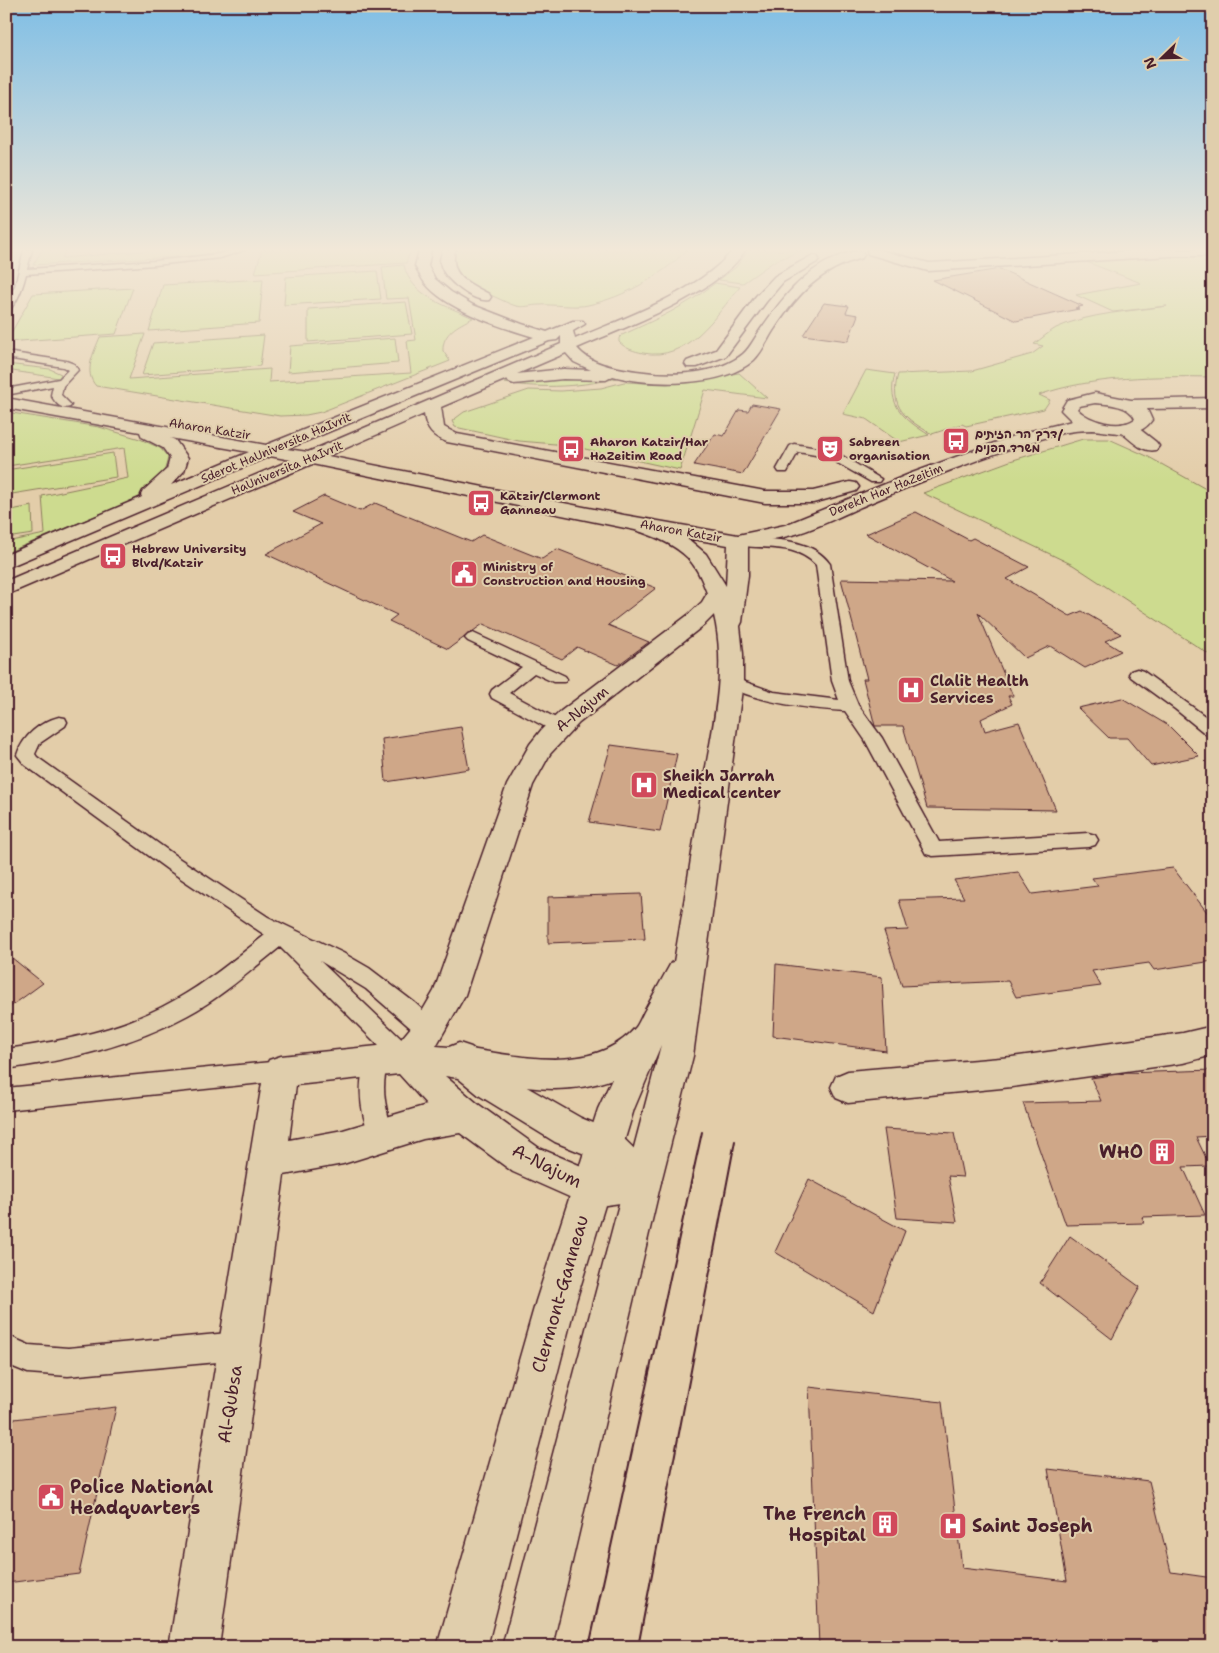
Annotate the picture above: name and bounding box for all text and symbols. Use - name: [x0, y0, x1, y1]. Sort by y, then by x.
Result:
- north arrow: [1136, 32, 1186, 82]
- text: N: [1140, 54, 1160, 72]
- street label: Sderot HaUniversita HaIvrit: [199, 410, 353, 486]
- street label: Aharon Katzir: [168, 415, 252, 443]
- bus stop icon: דרך הר הזיתים/ משרד הפנים: [941, 426, 971, 456]
- place label: דרך הר הזיתים/ משרד הפנים: [975, 426, 1064, 456]
- bus stop icon: Aharon Katzir/Har HaZeitim Road: [556, 434, 586, 464]
- place label: Aharon Katzir/Har HaZeitim Road: [590, 434, 709, 464]
- theatre icon: Sabreen organisation: [815, 434, 845, 464]
- place label: Sabreen organisation: [849, 434, 930, 464]
- street label: HaUniversita HaIvrit: [229, 438, 345, 498]
- street label: Derekh Har HaZeitim: [827, 460, 945, 520]
- bus stop icon: Katzir/Clermont Ganneau: [466, 488, 496, 518]
- place label: Katzir/Clermont Ganneau: [500, 488, 601, 518]
- street label: Aharon Katzir: [639, 516, 723, 546]
- bus stop icon: Hebrew University Blvd/Katzir: [98, 541, 128, 571]
- place label: Hebrew University Blvd/Katzir: [132, 541, 246, 571]
- public building icon: Ministry of Construction and Housing: [449, 559, 479, 589]
- place label: Ministry of Construction and Housing: [483, 559, 646, 589]
- place label: Clalit Health Services: [930, 671, 1029, 708]
- hospital icon: Clalit Health Services: [896, 675, 926, 705]
- street label: A-Najum: [551, 681, 613, 736]
- place label: Sheikh Jarrah Medical center: [663, 766, 781, 803]
- hospital icon: Sheikh Jarrah Medical center: [629, 770, 659, 800]
- building icon: WHO: [1147, 1137, 1177, 1167]
- street label: A-Najum: [508, 1138, 586, 1194]
- place label: WHO: [1099, 1140, 1143, 1164]
- street label: Clermont-Ganneau: [526, 1212, 594, 1376]
- street label: Al-Qubsa: [212, 1363, 248, 1445]
- place label: Police National Headquarters: [70, 1475, 213, 1520]
- public building icon: Police National Headquarters: [36, 1482, 66, 1512]
- place label: The French Hospital: [763, 1502, 866, 1547]
- building icon: The French Hospital: [870, 1509, 900, 1539]
- hospital icon: Saint Joseph: [938, 1511, 968, 1541]
- place label: Saint Joseph: [972, 1514, 1093, 1538]

